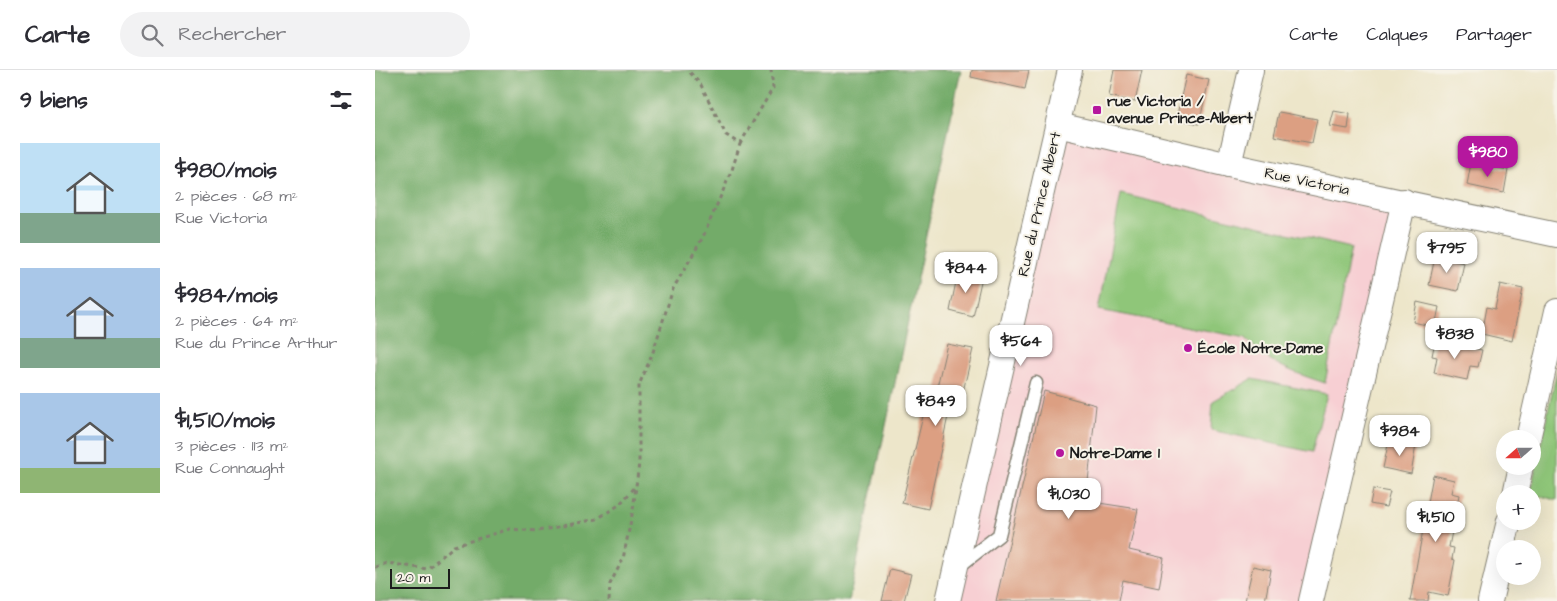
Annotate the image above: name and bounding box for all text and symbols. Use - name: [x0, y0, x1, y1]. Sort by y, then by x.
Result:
- search box: [120, 12, 470, 57]
- text: Carte: [25, 18, 90, 52]
- icon: search: [138, 21, 166, 49]
- text: Rechercher: [178, 21, 286, 48]
- text: Carte: [1289, 22, 1338, 47]
- text: Calques: [1366, 22, 1428, 47]
- text: Partager: [1456, 22, 1532, 47]
- text: 9 biens: [20, 86, 88, 115]
- icon: filters: [327, 86, 355, 114]
- place label: rue Victoria / avenue Prince-Albert: [1106, 91, 1253, 129]
- marker: rue Victoria / avenue Prince-Albert: [1091, 104, 1103, 116]
- street label: Rue du Prince Albert: [1013, 130, 1066, 278]
- pin: $980: [1458, 136, 1518, 178]
- text: $980: [1469, 141, 1507, 163]
- text: $980/mois: [175, 156, 277, 185]
- street label: Rue Victoria: [1263, 162, 1352, 201]
- icon: home: [60, 163, 120, 223]
- text: 2 pièces · 68 m²: [175, 185, 298, 207]
- text: Rue Victoria: [175, 207, 267, 229]
- pin: $795: [1417, 232, 1477, 274]
- text: $795: [1427, 237, 1467, 259]
- pin: $844: [936, 252, 996, 294]
- text: $844: [945, 257, 987, 279]
- text: $984/mois: [175, 281, 278, 310]
- icon: home: [60, 288, 120, 348]
- text: 2 pièces · 64 m²: [175, 310, 298, 332]
- pin: $838: [1425, 318, 1485, 360]
- text: $838: [1436, 323, 1474, 345]
- pin: $564: [991, 324, 1051, 367]
- text: $564: [1000, 330, 1042, 352]
- text: Rue du Prince Arthur: [175, 332, 337, 354]
- place label: École Notre-Dame: [1198, 338, 1323, 359]
- marker: École Notre-Dame: [1182, 342, 1194, 354]
- pin: $849: [906, 384, 966, 427]
- text: $849: [916, 390, 956, 412]
- text: $1,510/mois: [175, 406, 275, 435]
- icon: home: [60, 413, 120, 473]
- pin: $984: [1370, 414, 1430, 457]
- text: $984: [1380, 420, 1420, 442]
- north arrow: [1496, 430, 1541, 475]
- map controls: [1496, 430, 1541, 585]
- text: 3 pièces · 113 m²: [175, 435, 289, 457]
- place label: Notre-Dame 1: [1070, 443, 1160, 464]
- marker: Notre-Dame 1: [1054, 447, 1066, 459]
- text: Rue Connaught: [175, 457, 285, 479]
- pin: $1,030: [1028, 478, 1110, 520]
- text: $1,030: [1048, 483, 1090, 505]
- button: +: [1496, 485, 1541, 530]
- pin: $1,510: [1395, 500, 1477, 543]
- text: $1,510: [1417, 506, 1455, 528]
- button: −: [1496, 540, 1541, 585]
- scale bar: [390, 566, 450, 589]
- text: 20 m: [397, 568, 430, 588]

